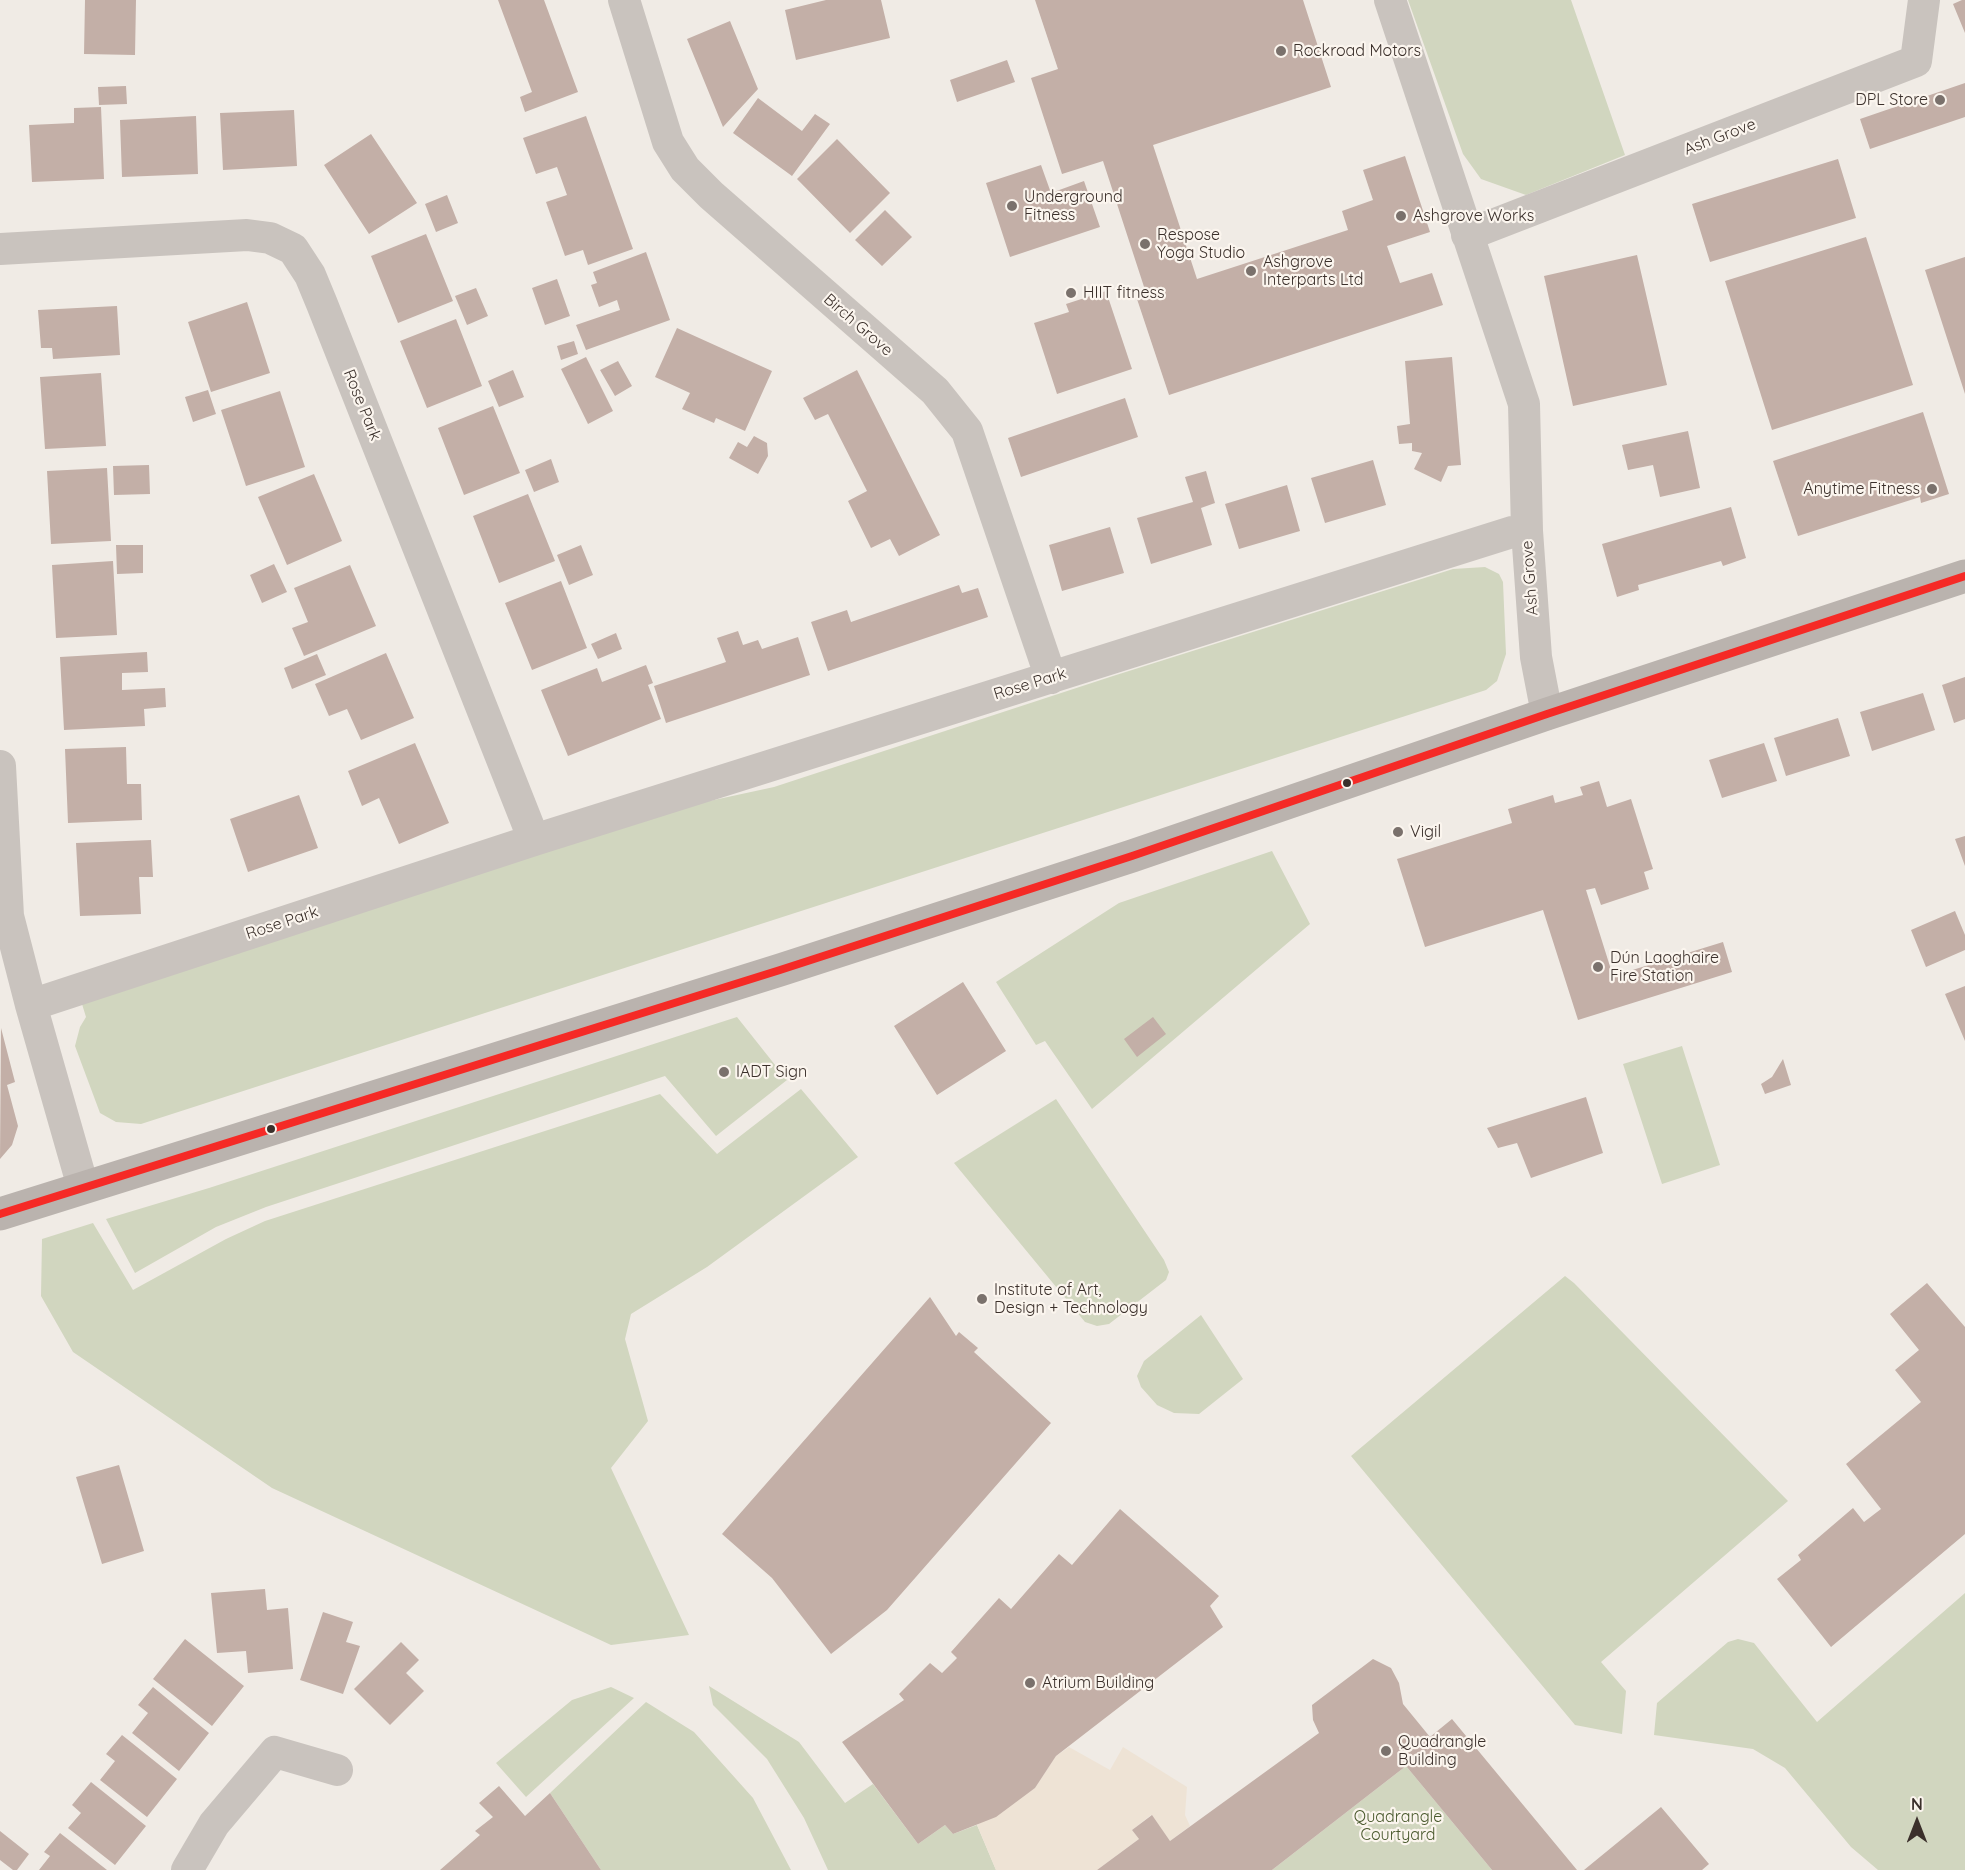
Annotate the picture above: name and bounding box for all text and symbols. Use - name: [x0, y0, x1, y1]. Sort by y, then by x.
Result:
- place label: Rockroad Motors: [1293, 41, 1421, 61]
- marker: Rockroad Motors: [1274, 44, 1288, 58]
- place label: DPL Store: [1855, 90, 1928, 110]
- marker: DPL Store: [1933, 93, 1947, 107]
- street label: Ash Grove: [1681, 115, 1759, 159]
- place label: Underground Fitness: [1024, 187, 1123, 225]
- marker: Underground Fitness: [1005, 199, 1019, 213]
- place label: Ashgrove Works: [1413, 206, 1534, 226]
- marker: Ashgrove Works: [1394, 209, 1408, 223]
- place label: Respose Yoga Studio: [1157, 225, 1245, 263]
- marker: Respose Yoga Studio: [1138, 237, 1152, 251]
- place label: Ashgrove Interparts Ltd: [1263, 252, 1363, 290]
- marker: Ashgrove Interparts Ltd: [1244, 264, 1258, 278]
- place label: HIIT fitness: [1083, 283, 1164, 303]
- marker: HIIT fitness: [1064, 286, 1078, 300]
- street label: Birch Grove: [820, 290, 896, 360]
- street label: Rose Park: [339, 367, 385, 443]
- place label: Anytime Fitness: [1803, 479, 1920, 499]
- marker: Anytime Fitness: [1925, 482, 1939, 496]
- street label: Ash Grove: [1518, 540, 1542, 616]
- street label: Rose Park: [991, 664, 1069, 704]
- unlabelled marker: [1341, 777, 1353, 789]
- place label: Vigil: [1410, 822, 1441, 842]
- marker: Vigil: [1391, 825, 1405, 839]
- street label: Rose Park: [243, 902, 321, 944]
- place label: Dún Laoghaire Fire Station: [1610, 948, 1719, 986]
- marker: Dún Laoghaire Fire Station: [1591, 960, 1605, 974]
- place label: IADT Sign: [736, 1062, 807, 1082]
- marker: IADT Sign: [717, 1065, 731, 1079]
- unlabelled marker: [265, 1123, 277, 1135]
- place label: Institute of Art, Design + Technology: [994, 1280, 1148, 1318]
- marker: Institute of Art, Design + Technology: [975, 1292, 989, 1306]
- place label: Atrium Building: [1042, 1673, 1154, 1693]
- marker: Atrium Building: [1023, 1676, 1037, 1690]
- place label: Quadrangle Building: [1398, 1732, 1486, 1770]
- marker: Quadrangle Building: [1379, 1744, 1393, 1758]
- north arrow: [1887, 1792, 1947, 1852]
- text: N: [1911, 1794, 1923, 1814]
- park label: Quadrangle Courtyard: [1354, 1807, 1442, 1845]

